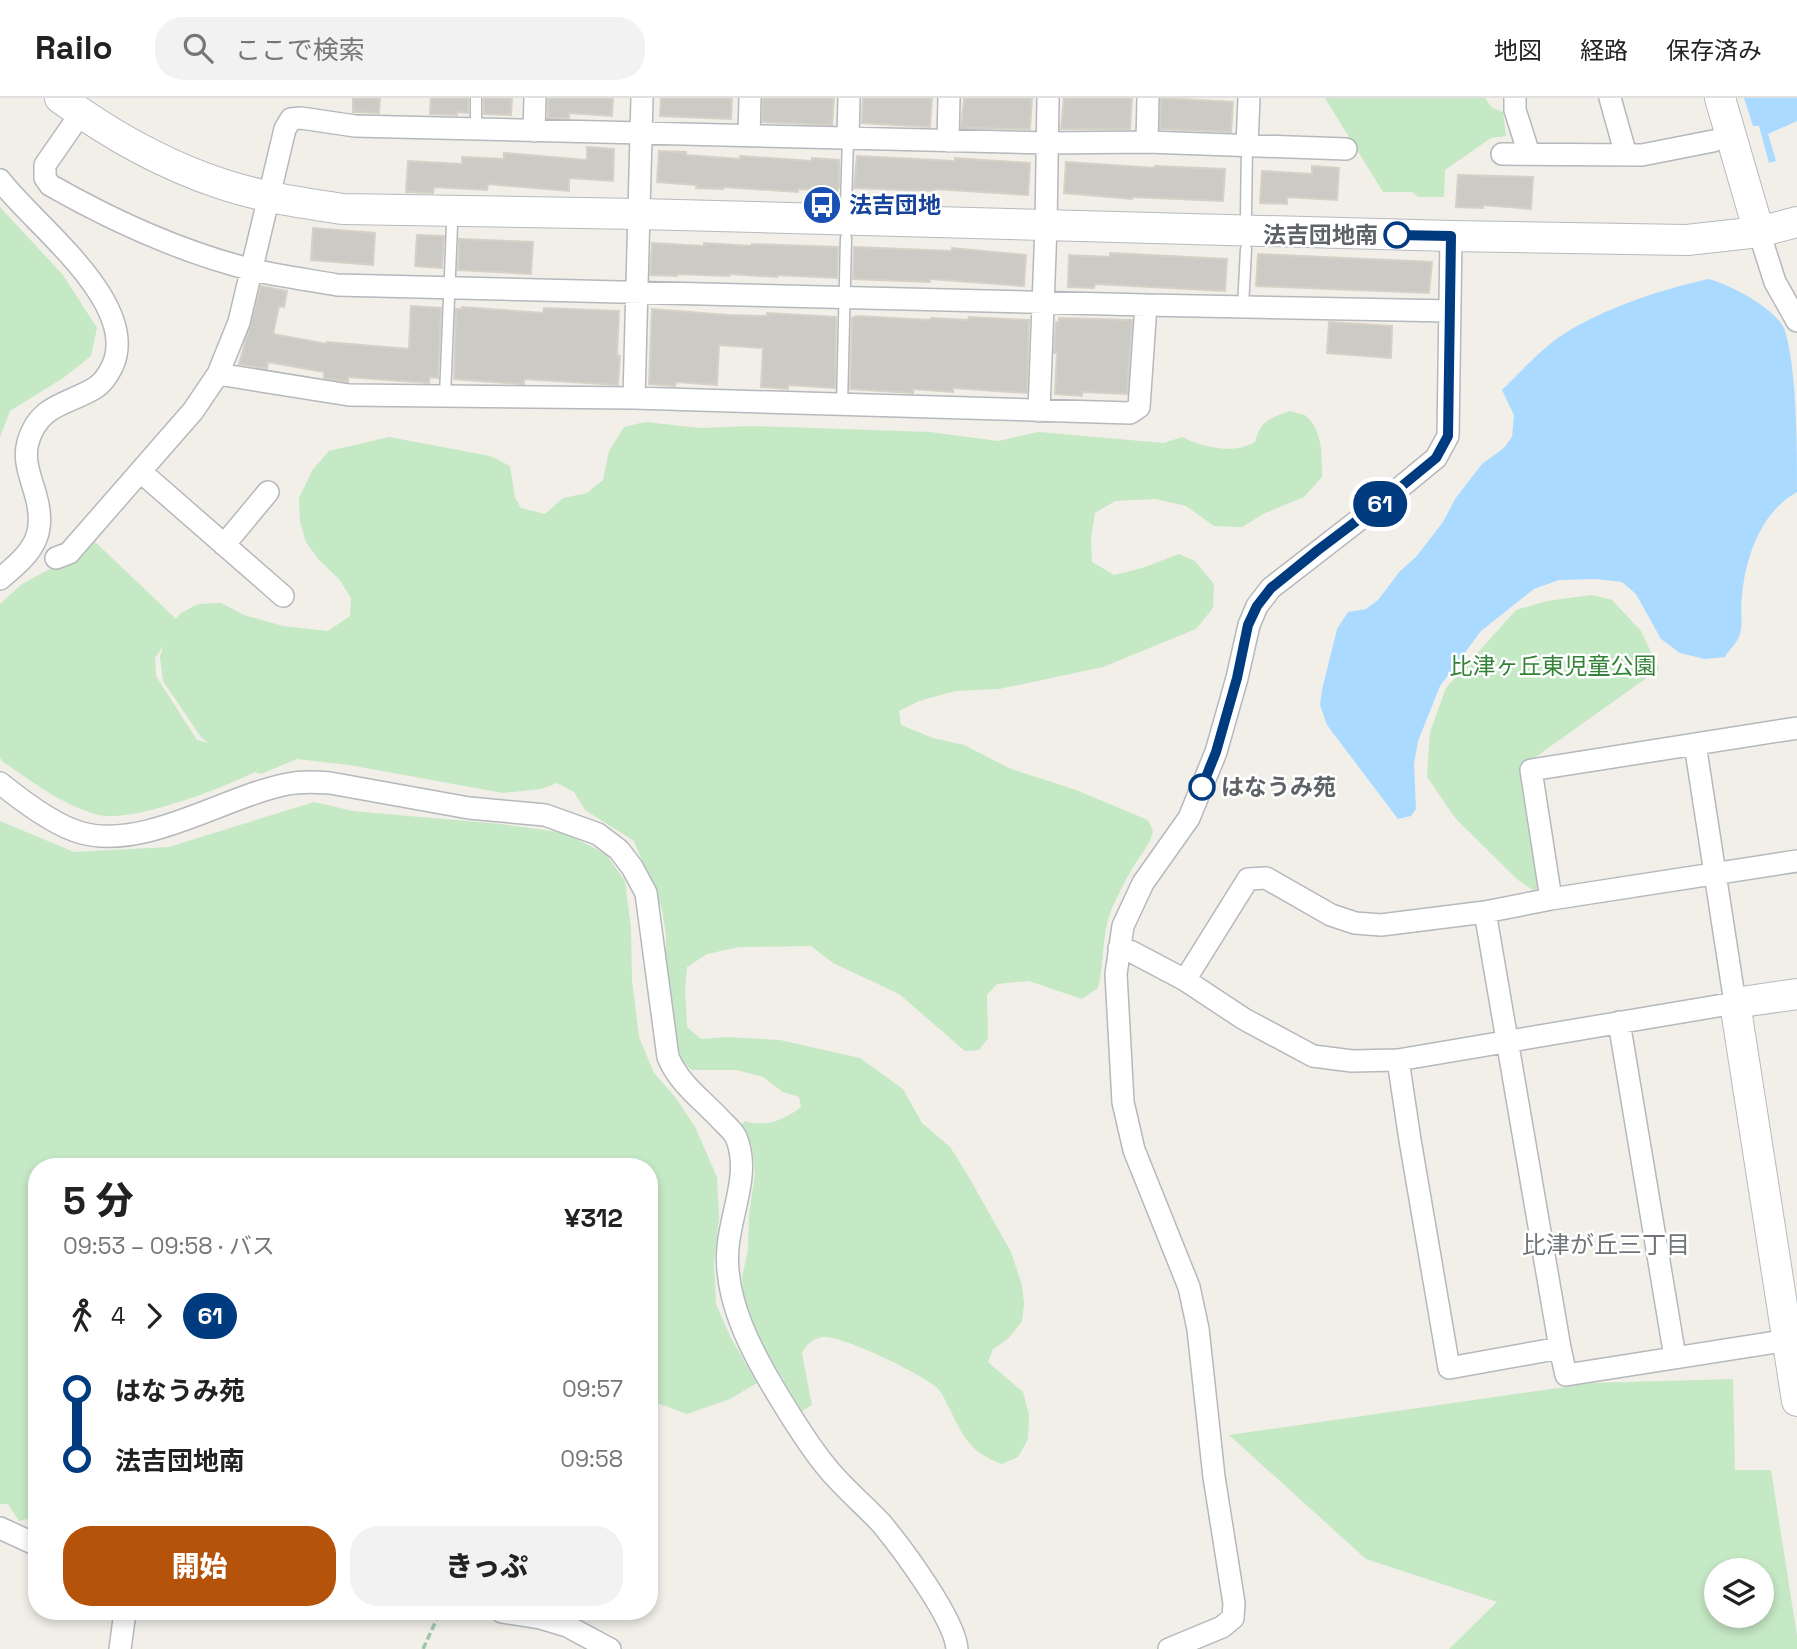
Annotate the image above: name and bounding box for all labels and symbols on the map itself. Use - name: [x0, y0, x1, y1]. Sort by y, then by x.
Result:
- bus stop icon: 法吉団地: [801, 184, 843, 226]
- place label: 法吉団地: [849, 190, 941, 220]
- place label: 法吉団地南: [1263, 220, 1378, 250]
- marker: 法吉団地南: [1384, 222, 1410, 248]
- line badge: 61: [1348, 481, 1412, 527]
- park label: 比津ヶ丘東児童公園: [1450, 651, 1657, 681]
- place label: はなうみ苑: [1221, 772, 1336, 802]
- marker: はなうみ苑: [1189, 774, 1215, 800]
- district label: 比津が丘三丁目: [1522, 1229, 1690, 1260]

